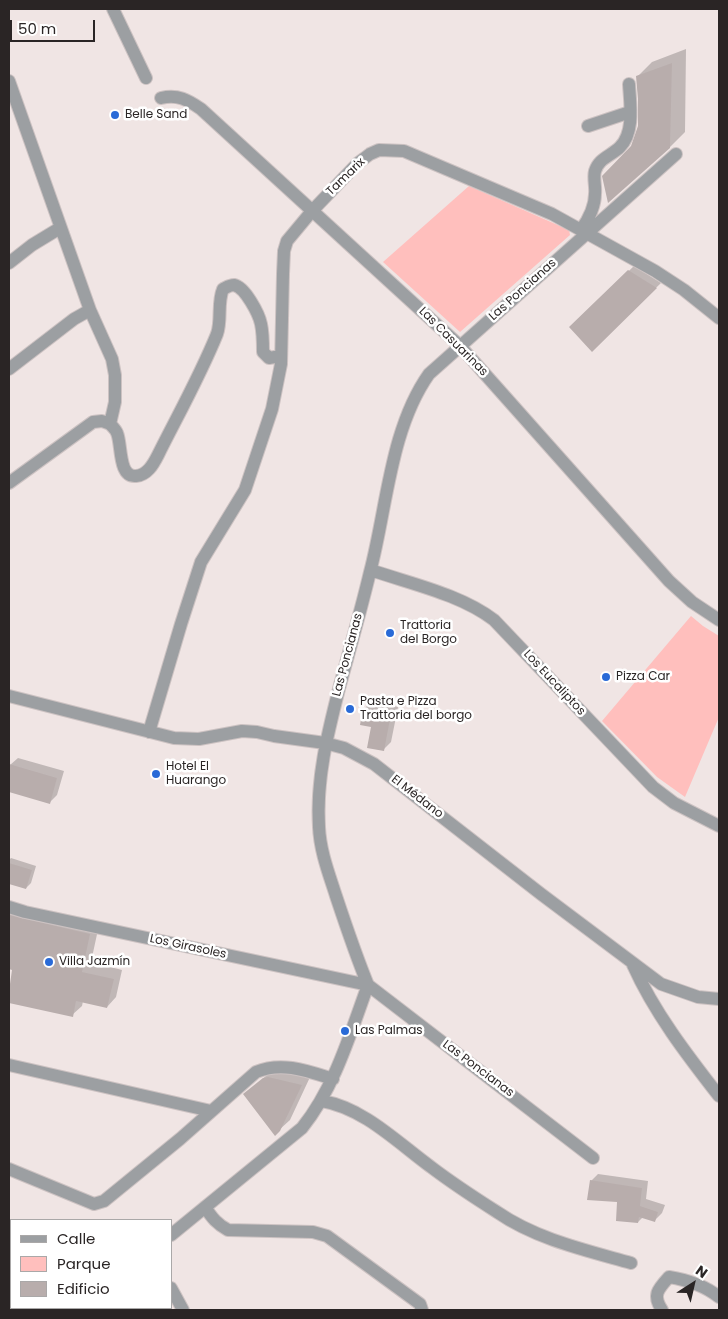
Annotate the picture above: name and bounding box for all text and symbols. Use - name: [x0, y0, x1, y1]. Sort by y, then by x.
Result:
- scale bar: [12, 10, 98, 42]
- text: 50 m: [18, 18, 56, 39]
- place label: Belle Sand: [125, 108, 187, 122]
- marker: Belle Sand: [109, 109, 121, 121]
- street label: Tamarix: [324, 155, 368, 199]
- street label: Las Poncianas: [486, 256, 560, 324]
- street label: Las Casuarinas: [415, 304, 491, 380]
- street label: Las Poncianas: [330, 612, 366, 698]
- place label: Trattoria del Borgo: [400, 619, 457, 647]
- marker: Trattoria del Borgo: [384, 627, 396, 639]
- street label: Los Eucaliptos: [520, 647, 588, 719]
- place label: Pizza Car: [616, 670, 670, 684]
- marker: Pizza Car: [600, 671, 612, 683]
- place label: Pasta e Pizza Trattoria del borgo: [360, 695, 472, 723]
- marker: Pasta e Pizza Trattoria del borgo: [344, 703, 356, 715]
- place label: Hotel El Huarango: [166, 760, 226, 788]
- marker: Hotel El Huarango: [150, 768, 162, 780]
- street label: El Médano: [388, 772, 446, 822]
- street label: Los Girasoles: [148, 932, 228, 962]
- place label: Villa Jazmín: [59, 955, 130, 969]
- marker: Villa Jazmín: [43, 956, 55, 968]
- place label: Las Palmas: [355, 1024, 423, 1038]
- marker: Las Palmas: [339, 1025, 351, 1037]
- street label: Las Poncianas: [440, 1038, 516, 1100]
- legend: [10, 1219, 172, 1309]
- text: Calle: [57, 1228, 95, 1249]
- text: Parque: [57, 1253, 110, 1274]
- north arrow: [668, 1259, 718, 1309]
- text: N: [692, 1261, 712, 1283]
- text: Edificio: [57, 1278, 110, 1299]

